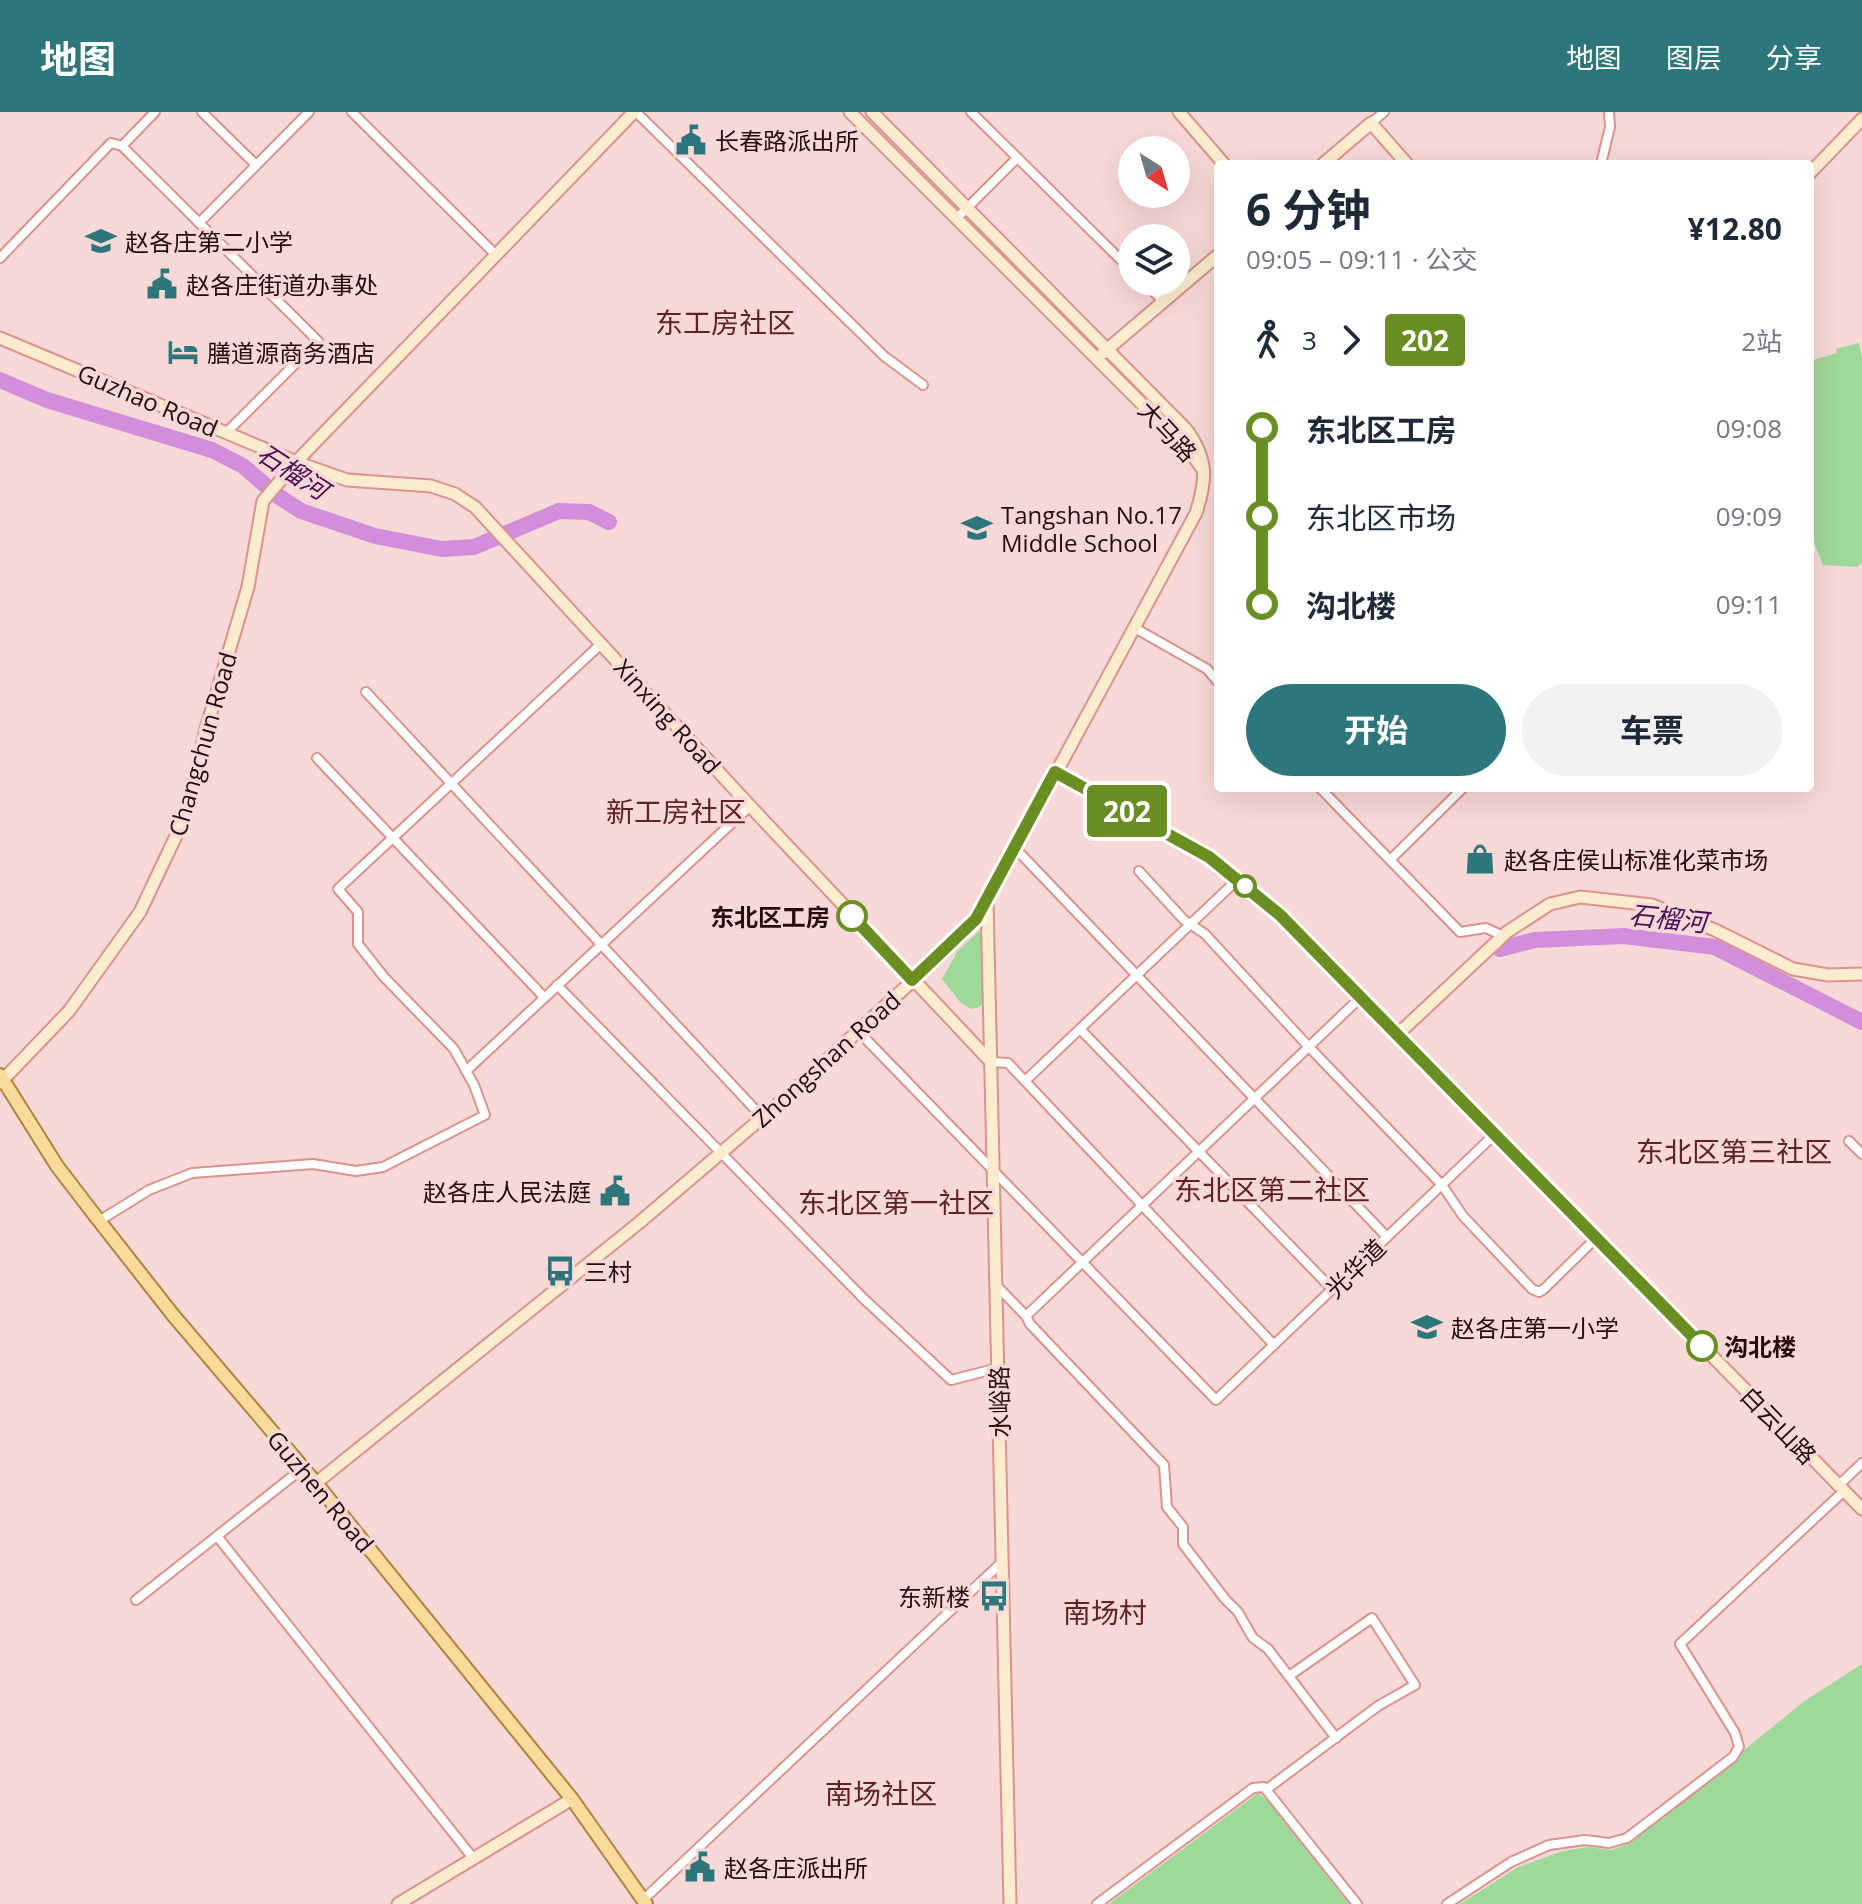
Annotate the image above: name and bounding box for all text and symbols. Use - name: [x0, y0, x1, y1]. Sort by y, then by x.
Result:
- text: 地图: [40, 32, 116, 84]
- text: 地图: [1566, 38, 1622, 76]
- text: 图层: [1666, 38, 1722, 76]
- text: 分享: [1766, 38, 1822, 76]
- public building icon: 长春路派出所: [674, 123, 708, 157]
- place label: 长春路派出所: [715, 124, 859, 157]
- north arrow: [1118, 136, 1190, 208]
- map controls: [1118, 136, 1190, 296]
- text: 6 分钟: [1246, 179, 1371, 239]
- text: ¥12.80: [1688, 208, 1782, 249]
- school or university icon: 赵各庄第二小学: [84, 224, 118, 258]
- button: layers: [1118, 224, 1190, 296]
- place label: 赵各庄第二小学: [125, 225, 293, 258]
- text: 09:05 – 09:11 · 公交: [1246, 241, 1477, 277]
- public building icon: 赵各庄街道办事处: [145, 267, 179, 301]
- place label: 赵各庄街道办事处: [186, 268, 378, 301]
- district label: 东工房社区: [655, 303, 795, 341]
- icon: walk: [1246, 318, 1290, 362]
- icon: forward: [1329, 318, 1373, 362]
- text: 202: [1401, 321, 1449, 359]
- text: 3: [1302, 322, 1317, 358]
- text: 2站: [1741, 323, 1782, 359]
- hotel icon: 膳道源商务酒店: [166, 335, 200, 369]
- place label: 膳道源商务酒店: [207, 336, 375, 369]
- street label: Guzhao Road: [73, 356, 223, 444]
- street label: 大马路: [1131, 393, 1205, 469]
- text: 东北区工房: [1306, 409, 1456, 450]
- text: 09:08: [1716, 410, 1782, 446]
- water label: 石榴河: [250, 435, 340, 510]
- text: 东北区市场: [1306, 497, 1456, 538]
- place label: Tangshan No.17 Middle School: [1001, 498, 1182, 559]
- text: 09:09: [1716, 498, 1782, 534]
- school or university icon: Tangshan No.17 Middle School: [960, 511, 994, 545]
- text: 沟北楼: [1306, 585, 1396, 626]
- text: 09:11: [1716, 586, 1782, 622]
- street label: Changchun Road: [160, 648, 244, 840]
- street label: Xinxing Road: [607, 651, 729, 781]
- button: 开始: [1246, 684, 1506, 776]
- button: 车票: [1522, 684, 1782, 776]
- line badge: 202: [1081, 785, 1173, 837]
- district label: 新工房社区: [606, 792, 746, 830]
- text: 202: [1103, 792, 1151, 830]
- shop icon: 赵各庄侯山标准化菜市场: [1463, 842, 1497, 876]
- place label: 赵各庄侯山标准化菜市场: [1504, 843, 1768, 876]
- unlabelled marker: [1234, 875, 1256, 897]
- water label: 石榴河: [1627, 896, 1714, 940]
- place label: 东北区工房: [710, 900, 830, 933]
- marker: 东北区工房: [837, 901, 867, 931]
- street label: Zhongshan Road: [745, 984, 907, 1134]
- district label: 东北区第三社区: [1636, 1132, 1832, 1170]
- district label: 东北区第二社区: [1174, 1170, 1370, 1208]
- public building icon: 赵各庄人民法庭: [598, 1174, 632, 1208]
- place label: 赵各庄人民法庭: [423, 1175, 591, 1208]
- district label: 东北区第一社区: [798, 1183, 994, 1221]
- street label: 光华道: [1318, 1231, 1392, 1305]
- bus stop icon: 三村: [543, 1254, 577, 1288]
- place label: 三村: [584, 1255, 632, 1288]
- school or university icon: 赵各庄第一小学: [1410, 1310, 1444, 1344]
- place label: 赵各庄第一小学: [1451, 1311, 1619, 1344]
- place label: 沟北楼: [1724, 1330, 1796, 1363]
- marker: 沟北楼: [1687, 1331, 1717, 1361]
- street label: 水峪路: [982, 1366, 1016, 1438]
- street label: 白云山路: [1734, 1379, 1824, 1471]
- street label: Guzhen Road: [260, 1423, 382, 1559]
- bus stop icon: 东新楼: [977, 1579, 1011, 1613]
- place label: 东新楼: [898, 1580, 970, 1613]
- district label: 南场村: [1063, 1593, 1147, 1631]
- district label: 南场社区: [825, 1774, 937, 1812]
- public building icon: 赵各庄派出所: [683, 1850, 717, 1884]
- place label: 赵各庄派出所: [724, 1851, 868, 1884]

